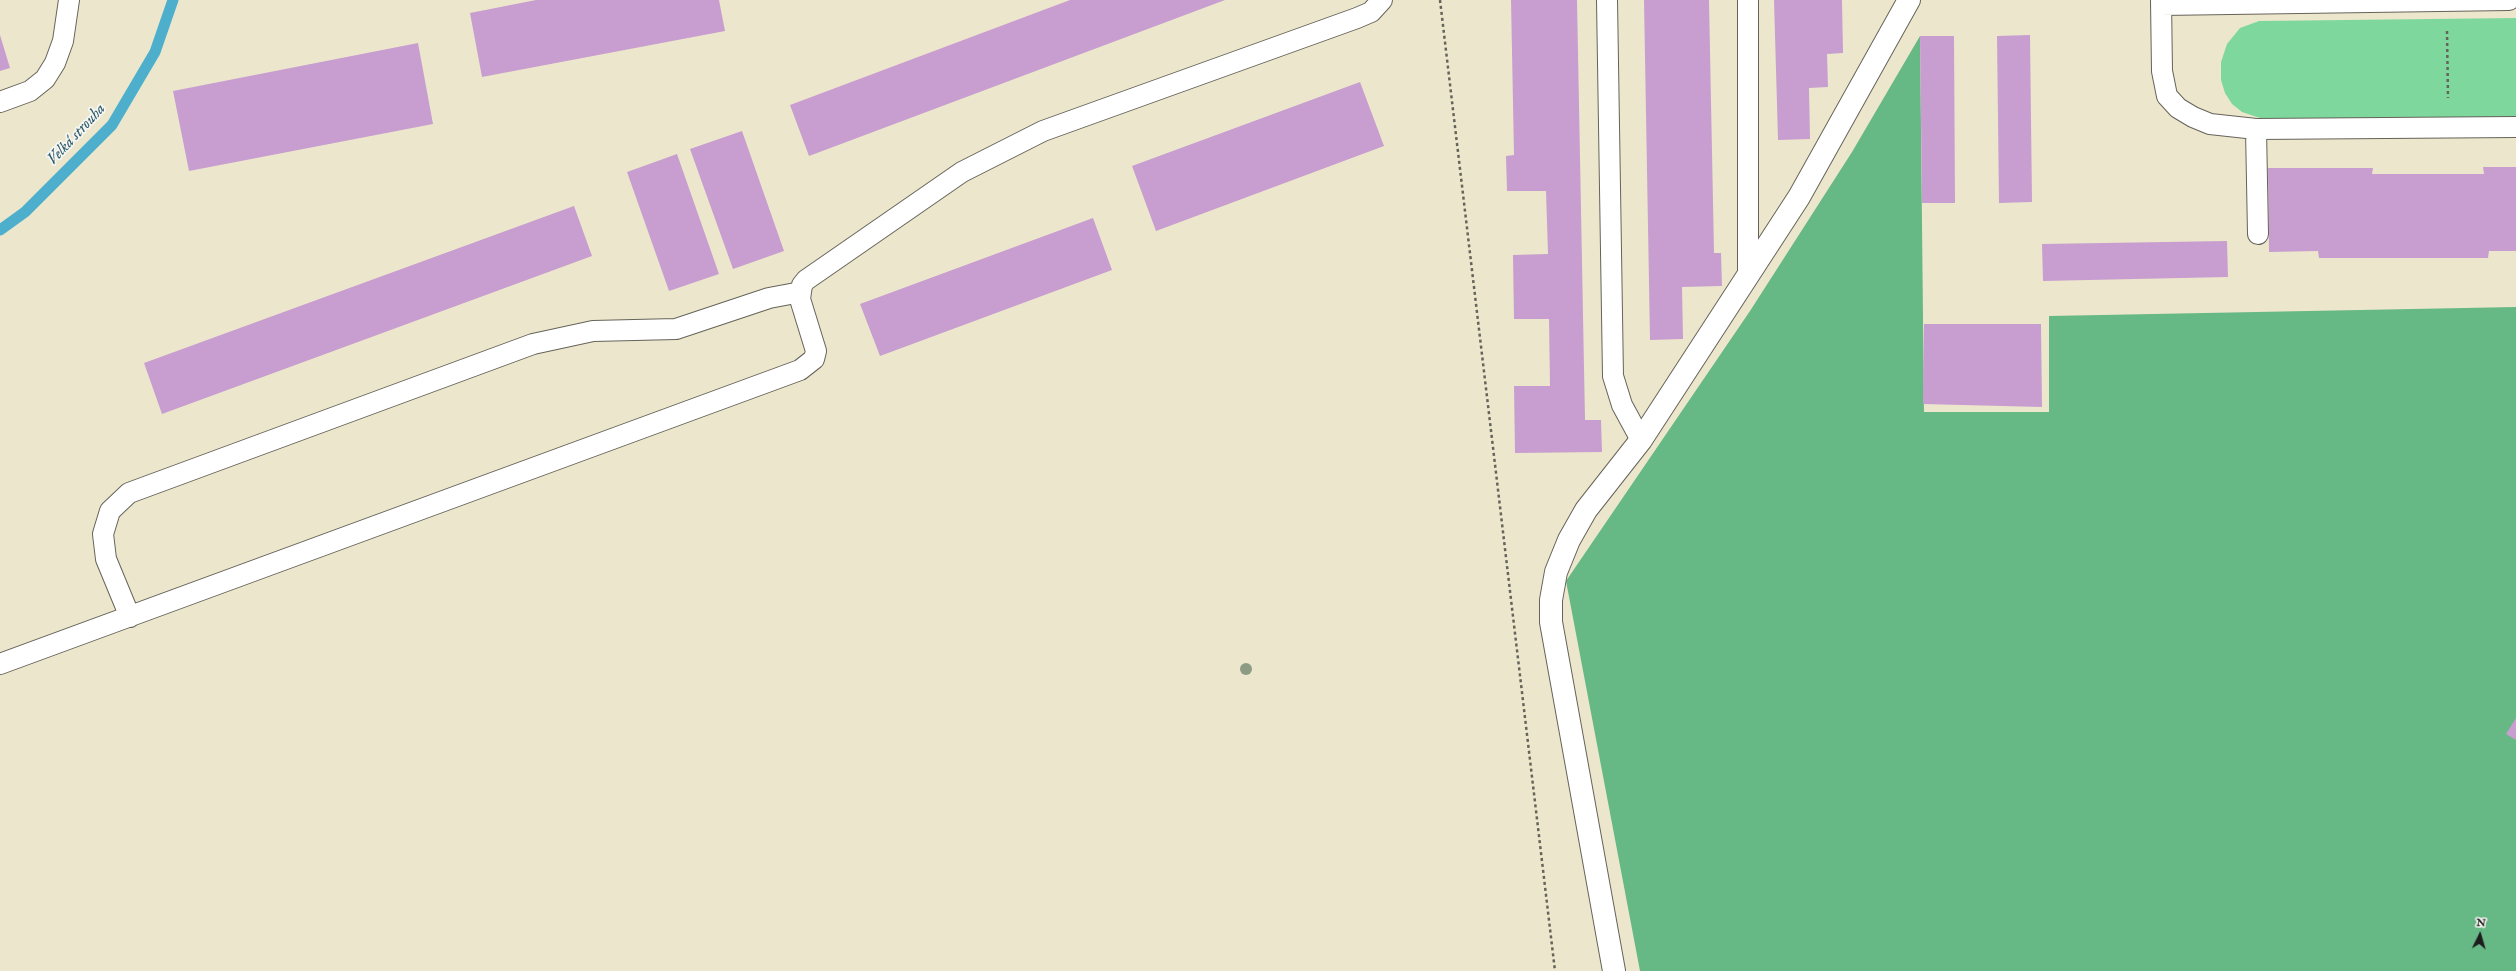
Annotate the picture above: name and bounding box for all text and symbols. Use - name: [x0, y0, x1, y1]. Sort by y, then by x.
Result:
- water label: Velká strouha: [44, 100, 110, 170]
- north arrow: [2460, 915, 2500, 955]
- text: N: [2476, 916, 2486, 930]

